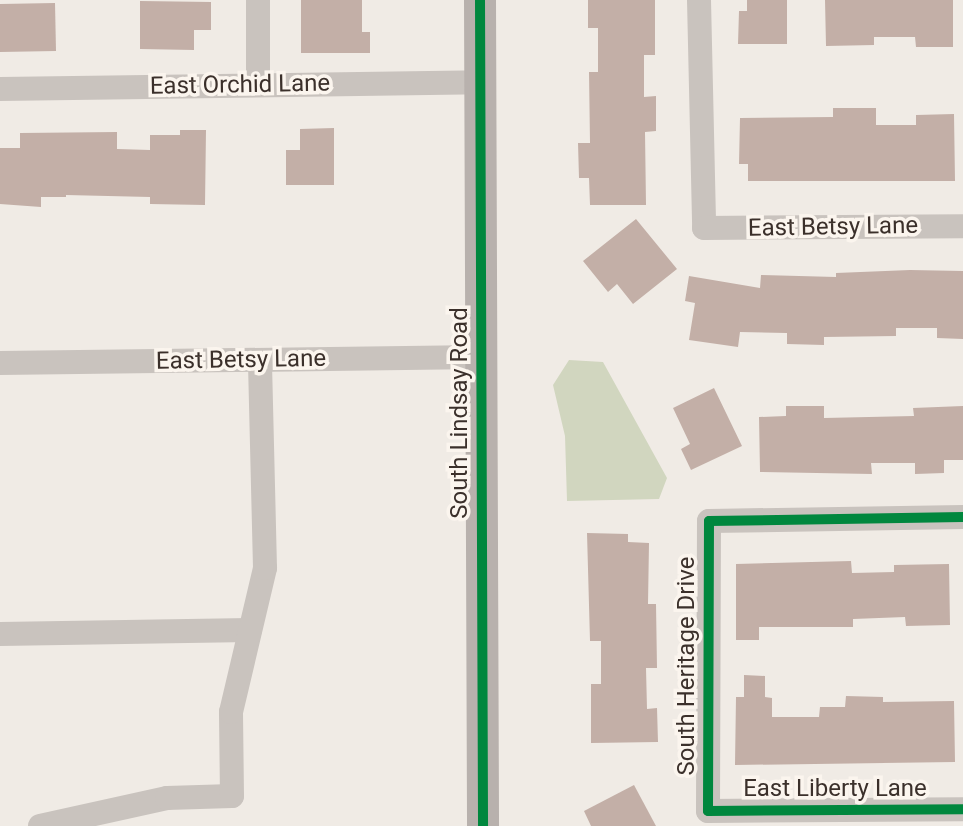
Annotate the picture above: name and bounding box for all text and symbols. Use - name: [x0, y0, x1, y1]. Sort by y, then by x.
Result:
- street label: East Orchid Lane: [150, 69, 330, 101]
- street label: East Betsy Lane: [748, 211, 918, 243]
- street label: South Lindsay Road: [446, 307, 474, 519]
- street label: East Betsy Lane: [156, 344, 326, 376]
- street label: South Heritage Drive: [673, 557, 701, 775]
- street label: East Liberty Lane: [743, 775, 927, 803]

